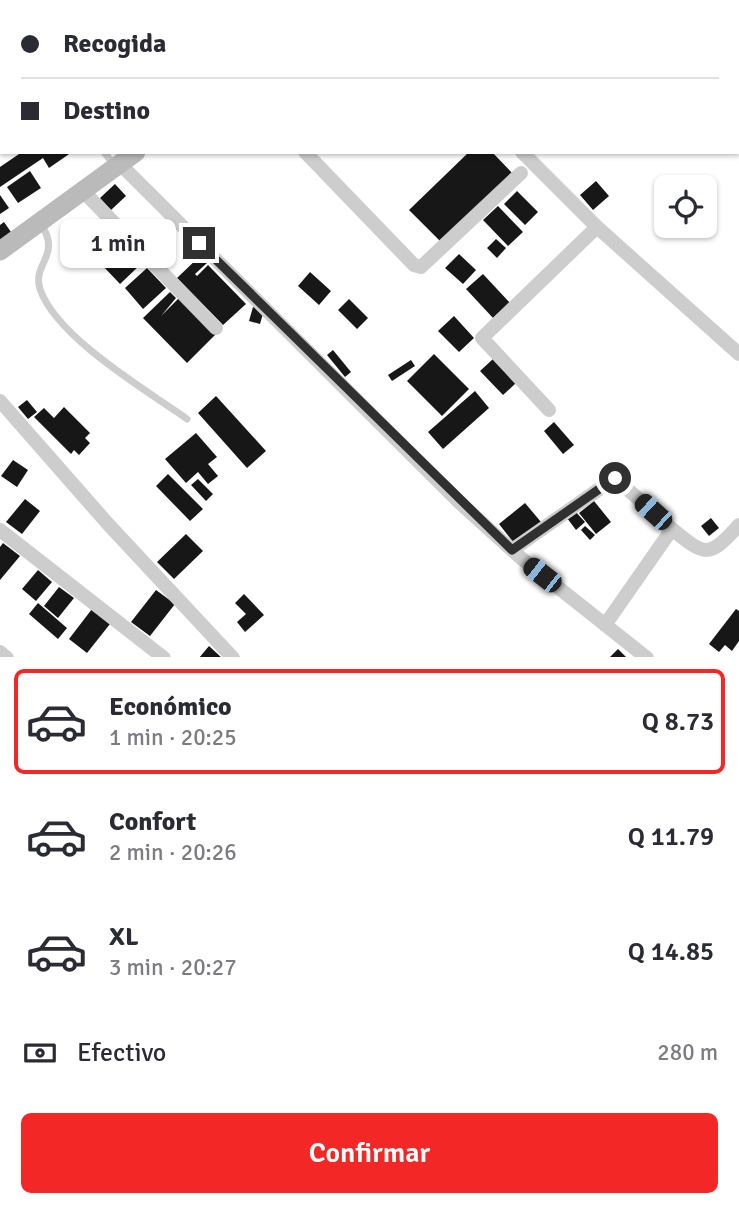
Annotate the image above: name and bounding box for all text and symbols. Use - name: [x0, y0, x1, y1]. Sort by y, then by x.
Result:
- text: Recogida: [63, 28, 166, 60]
- text: Destino: [63, 95, 150, 127]
- map controls: [654, 175, 717, 238]
- button: locate: [654, 175, 717, 238]
- callout: 1 min: [59, 218, 174, 268]
- route end: [183, 227, 215, 259]
- text: 1 min: [90, 229, 146, 258]
- route start: [599, 462, 631, 494]
- car: [631, 490, 676, 534]
- car: [519, 554, 566, 596]
- icon: car: [25, 690, 88, 753]
- text: Económico: [109, 691, 232, 723]
- text: Q 8.73: [642, 706, 714, 738]
- text: 1 min · 20:25: [109, 723, 237, 752]
- icon: car: [25, 805, 88, 868]
- text: Confort: [109, 806, 196, 838]
- text: Q 11.79: [628, 821, 714, 853]
- text: 2 min · 20:26: [109, 838, 237, 867]
- icon: car: [25, 920, 88, 983]
- text: XL: [109, 921, 139, 953]
- text: Q 14.85: [628, 936, 714, 968]
- text: 3 min · 20:27: [109, 953, 237, 982]
- icon: cash: [21, 1034, 59, 1072]
- text: Efectivo: [77, 1037, 166, 1069]
- text: 280 m: [657, 1038, 718, 1067]
- button: Confirmar: [21, 1113, 718, 1193]

